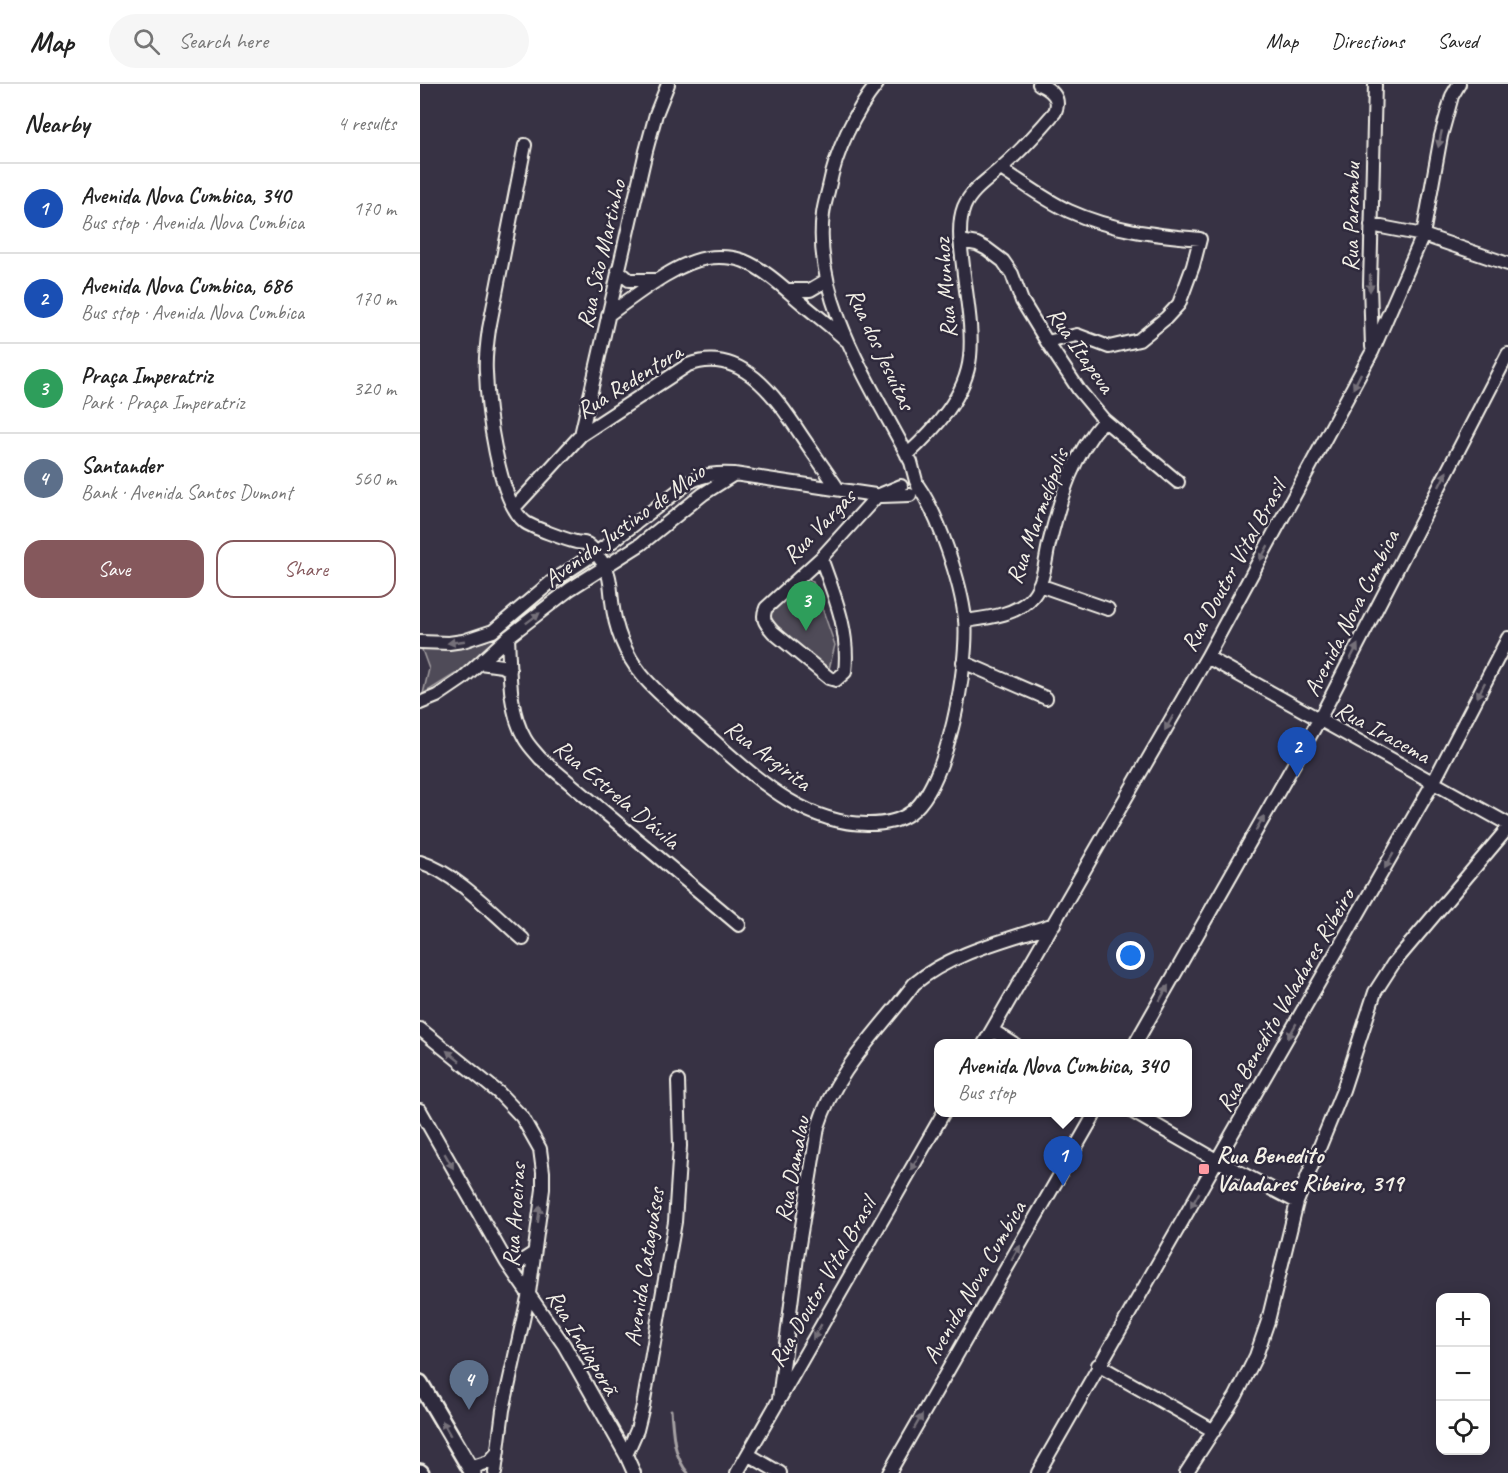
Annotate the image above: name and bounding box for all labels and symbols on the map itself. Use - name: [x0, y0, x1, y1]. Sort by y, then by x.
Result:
- one-way arrow: [1435, 130, 1444, 149]
- street label: Rua Parambu: [1335, 160, 1367, 272]
- street label: Rua São Martinho: [569, 175, 633, 331]
- street label: Rua Munhoz: [926, 235, 963, 339]
- one-way arrow: [1365, 274, 1375, 293]
- street label: Rua dos Jesuítas: [840, 283, 923, 417]
- street label: Rua Itapeva: [1040, 301, 1122, 400]
- street label: Rua Redentora: [571, 336, 689, 425]
- one-way arrow: [1352, 373, 1361, 390]
- street label: Rua Marmelópolis: [999, 443, 1076, 588]
- street label: Avenida Justino de Maio: [537, 455, 712, 594]
- one-way arrow: [1438, 470, 1448, 488]
- street label: Rua Doutor Vital Brasil: [1174, 472, 1294, 657]
- street label: Rua Vargas: [776, 481, 863, 570]
- street label: Avenida Nova Cumbica: [1296, 524, 1406, 701]
- one-way arrow: [1259, 545, 1269, 562]
- pin: 3: [786, 582, 826, 631]
- one-way arrow: [525, 612, 540, 624]
- one-way arrow: [446, 637, 465, 646]
- one-way arrow: [1349, 644, 1359, 661]
- one-way arrow: [1476, 681, 1486, 698]
- street label: Rua Iracema: [1330, 694, 1437, 771]
- street label: Rua Argirita: [719, 713, 818, 798]
- one-way arrow: [1164, 715, 1174, 732]
- pin: 2: [1278, 728, 1316, 777]
- street label: Rua Estrela D'ávila: [548, 732, 687, 856]
- one-way arrow: [1255, 814, 1265, 831]
- one-way arrow: [1384, 853, 1394, 870]
- street label: Rua Benedito Valadares Ribeiro: [1209, 881, 1362, 1117]
- your location: [1116, 941, 1145, 970]
- one-way arrow: [1159, 984, 1169, 1001]
- one-way arrow: [1287, 1023, 1297, 1040]
- one-way arrow: [445, 1050, 460, 1062]
- street label: Rua Damalau: [767, 1112, 817, 1224]
- pin: 1: [1044, 1136, 1082, 1186]
- place label: Rua Benedito Valadares Ribeiro, 319: [1216, 1140, 1406, 1198]
- one-way arrow: [444, 1153, 454, 1170]
- one-way arrow: [910, 1155, 920, 1172]
- street label: Rua Aroeiras: [495, 1160, 533, 1268]
- marker: Rua Benedito Valadares Ribeiro, 319: [1197, 1162, 1211, 1176]
- street label: Avenida Cataguáses: [617, 1184, 672, 1348]
- street label: Rua Doutor Vital Brasil: [761, 1189, 885, 1372]
- one-way arrow: [1190, 1192, 1200, 1209]
- street label: Avenida Nova Cumbica: [915, 1194, 1033, 1369]
- one-way arrow: [535, 1204, 544, 1223]
- one-way arrow: [1011, 1245, 1021, 1262]
- street label: Rua Indiaporã: [540, 1284, 627, 1402]
- one-way arrow: [812, 1324, 822, 1341]
- pin: 4: [449, 1360, 488, 1410]
- one-way arrow: [913, 1413, 923, 1430]
- one-way arrow: [441, 1420, 452, 1436]

